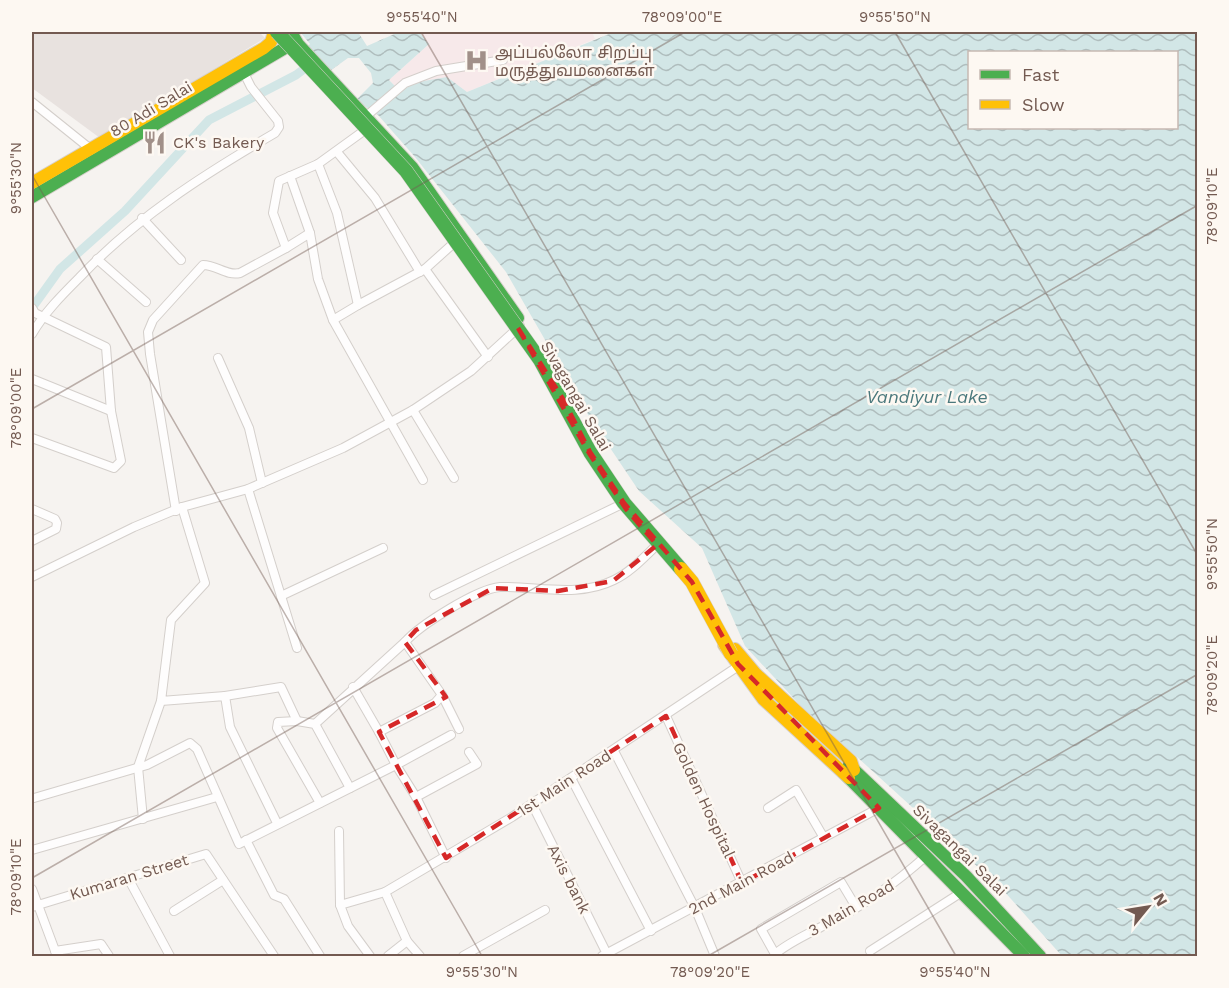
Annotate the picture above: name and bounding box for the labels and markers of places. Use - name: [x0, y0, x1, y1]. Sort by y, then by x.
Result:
- place label: அப்பல்லோ சிறப்பு மருத்துவமனைகள்: [495, 43, 655, 82]
- hospital icon: அப்பல்லோ சிறப்பு மருத்துவமனைகள்: [464, 48, 490, 74]
- restaurant icon: CK's Bakery: [142, 129, 168, 155]
- place label: CK's Bakery: [173, 133, 265, 152]

